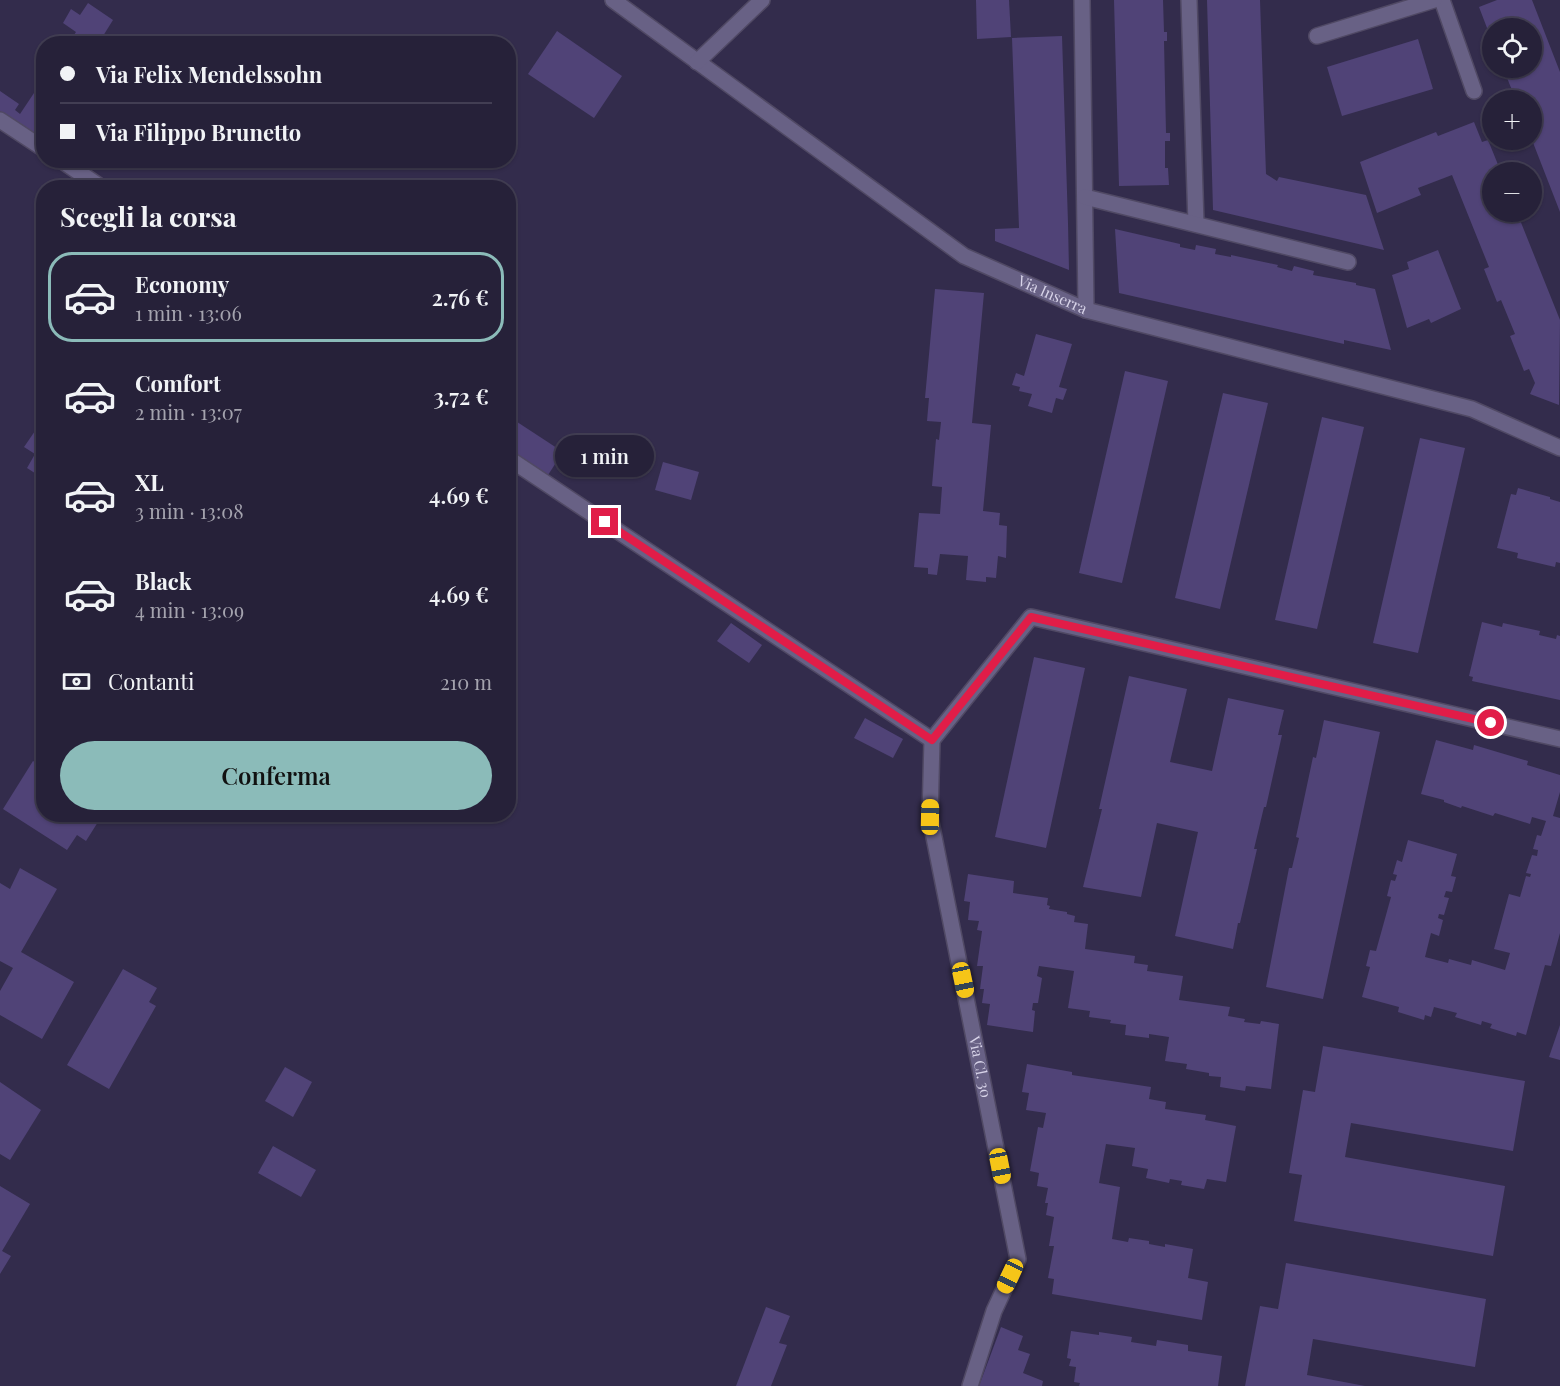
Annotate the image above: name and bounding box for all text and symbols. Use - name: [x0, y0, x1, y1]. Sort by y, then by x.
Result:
- map controls: [1482, 18, 1542, 222]
- button: locate: [1482, 18, 1542, 78]
- text: Via Felix Mendelssohn: [96, 59, 322, 89]
- button: +: [1482, 90, 1542, 150]
- text: Via Filippo Brunetto: [96, 117, 301, 147]
- button: −: [1482, 162, 1542, 222]
- text: Scegli la corsa: [60, 198, 237, 234]
- text: Economy: [135, 269, 229, 299]
- icon: car: [63, 270, 117, 324]
- street label: Via Inserra: [1014, 270, 1091, 318]
- text: 2.76 €: [432, 282, 489, 312]
- text: 1 min · 13:06: [135, 299, 242, 326]
- text: Comfort: [135, 368, 221, 398]
- icon: car: [63, 369, 117, 423]
- text: 3.72 €: [433, 381, 489, 411]
- text: 2 min · 13:07: [135, 398, 242, 425]
- callout: 1 min: [556, 435, 654, 477]
- text: 1 min: [580, 442, 629, 469]
- text: XL: [135, 467, 164, 497]
- icon: car: [63, 468, 117, 522]
- text: 4.69 €: [429, 480, 489, 510]
- text: 3 min · 13:08: [135, 497, 244, 524]
- route end: [591, 508, 618, 535]
- text: Black: [135, 566, 192, 596]
- icon: car: [63, 567, 117, 621]
- text: 4.69 €: [429, 579, 489, 609]
- text: 4 min · 13:09: [135, 596, 244, 623]
- icon: cash: [60, 665, 93, 698]
- text: Contanti: [108, 666, 194, 696]
- text: 210 m: [440, 668, 492, 695]
- route start: [1477, 709, 1504, 736]
- button: Conferma: [60, 741, 492, 810]
- car: [921, 799, 939, 835]
- car: [950, 961, 976, 999]
- street label: Via Cl. 30: [965, 1033, 997, 1099]
- car: [988, 1147, 1012, 1185]
- car: [994, 1256, 1026, 1296]

